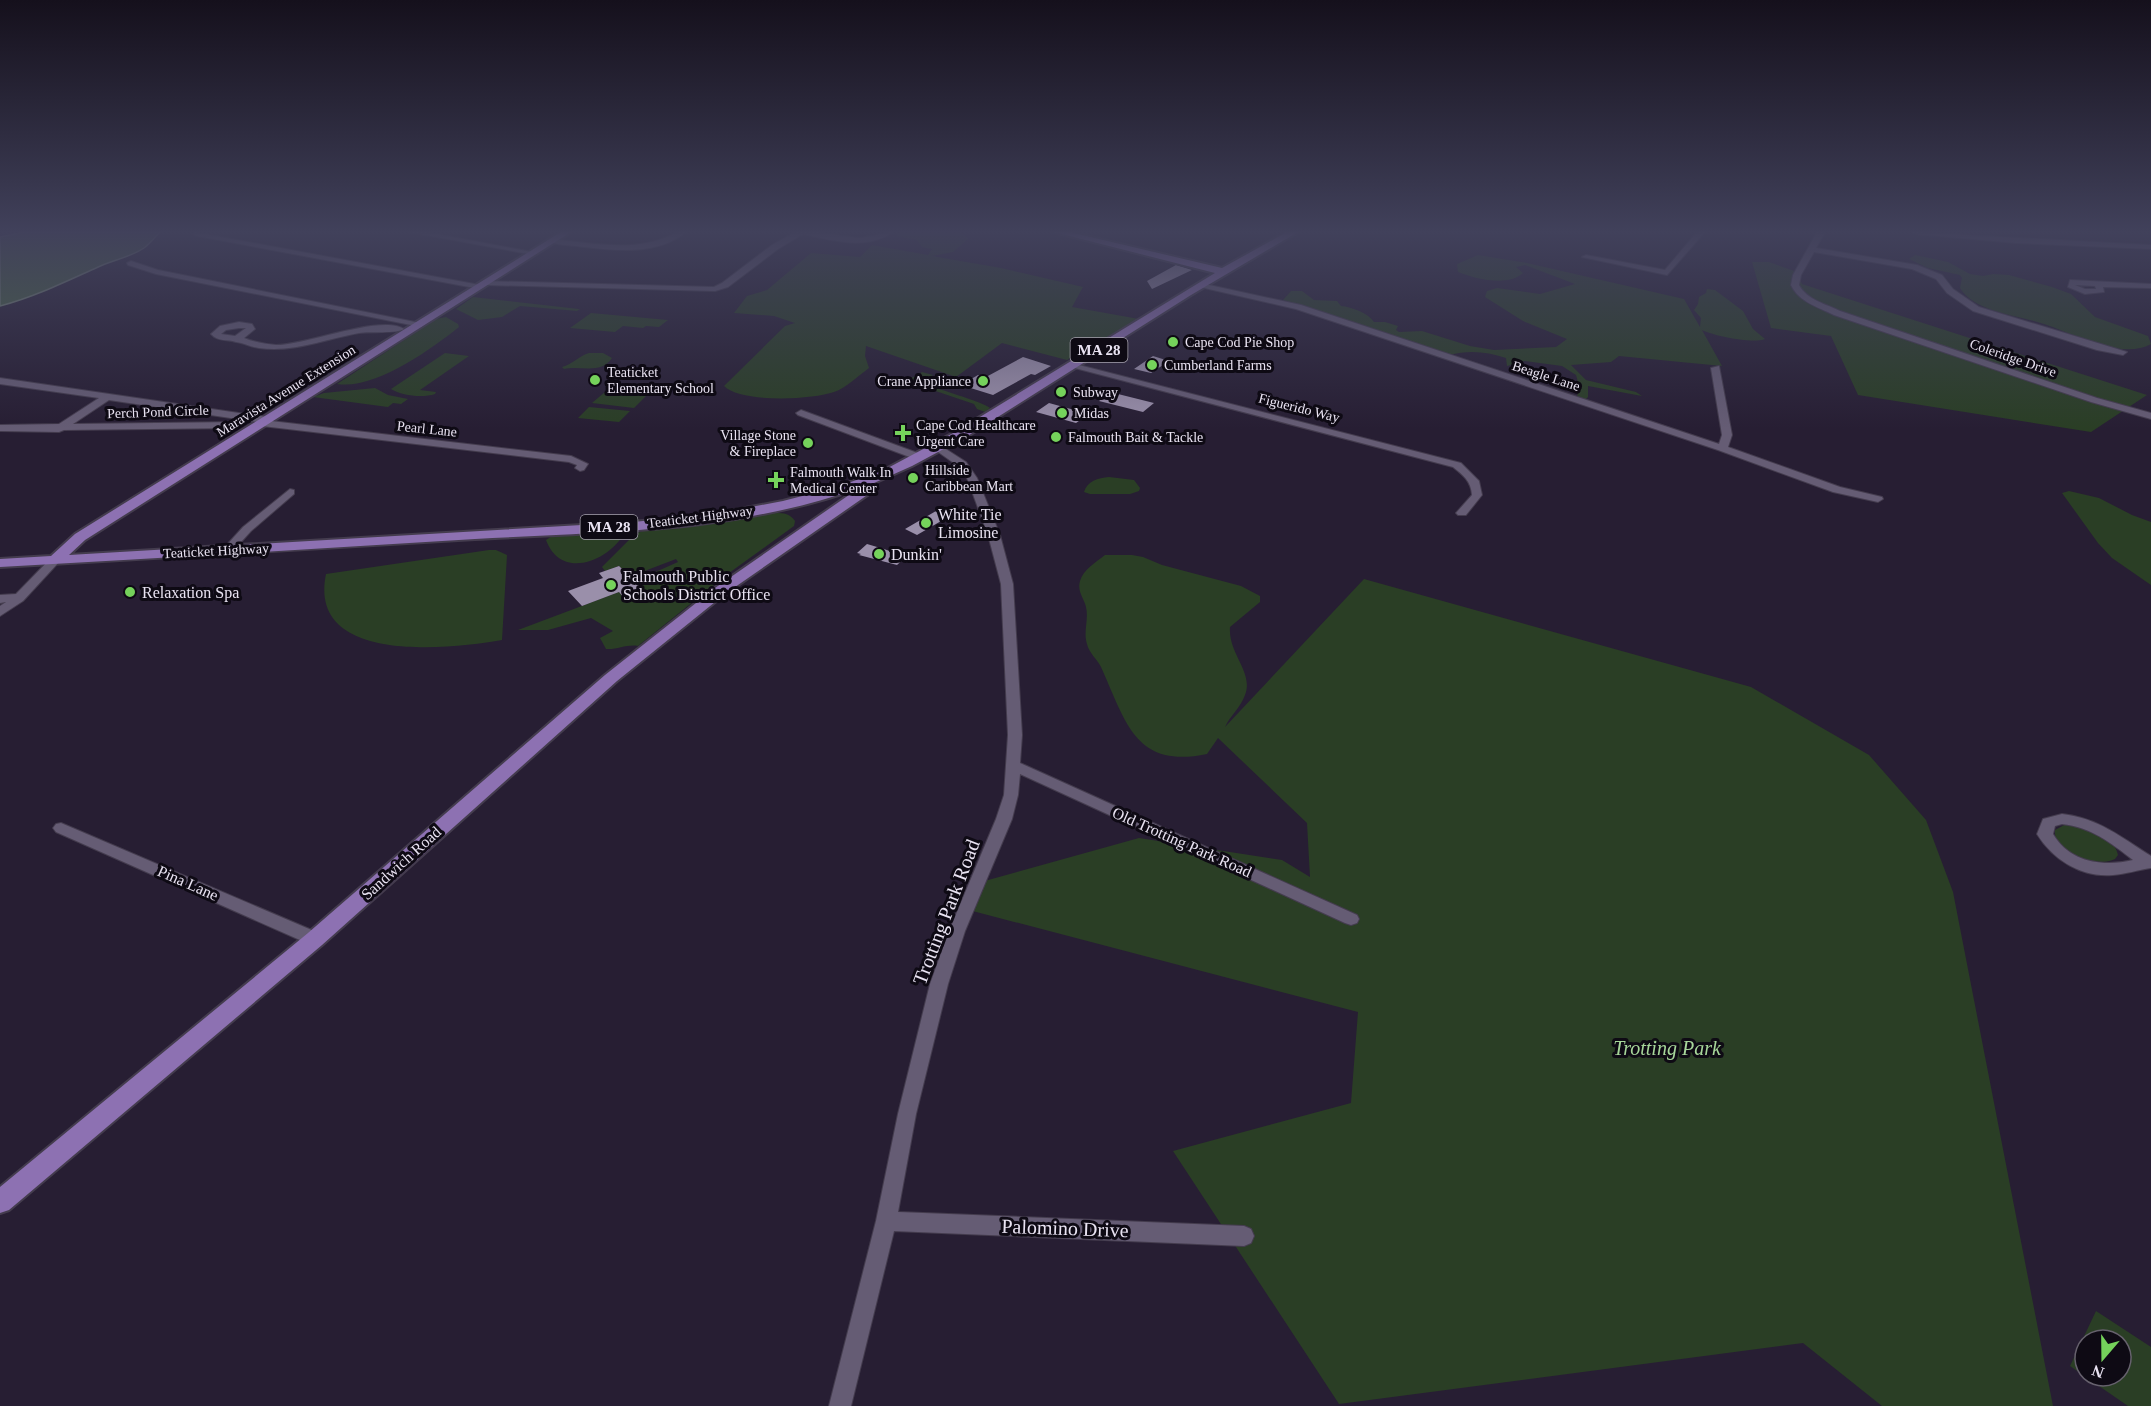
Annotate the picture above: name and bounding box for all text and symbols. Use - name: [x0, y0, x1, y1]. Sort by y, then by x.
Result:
- marker: Cape Cod Pie Shop: [1166, 335, 1180, 349]
- place label: Cape Cod Pie Shop: [1185, 335, 1294, 350]
- street label: Coleridge Drive: [1968, 336, 2058, 380]
- road number: MA 28: [1070, 338, 1128, 362]
- street label: Maravista Avenue Extension: [214, 342, 358, 440]
- marker: Cumberland Farms: [1145, 358, 1159, 372]
- place label: Cumberland Farms: [1164, 358, 1272, 373]
- street label: Beagle Lane: [1510, 358, 1582, 394]
- place label: Teaticket Elementary School: [607, 365, 714, 396]
- marker: Teaticket Elementary School: [588, 373, 602, 387]
- place label: Crane Appliance: [877, 374, 971, 389]
- marker: Crane Appliance: [976, 374, 990, 388]
- marker: Subway: [1054, 385, 1068, 399]
- place label: Subway: [1073, 385, 1118, 400]
- street label: Figuerido Way: [1257, 391, 1341, 425]
- street label: Perch Pond Circle: [107, 403, 209, 421]
- marker: Midas: [1055, 406, 1069, 420]
- place label: Midas: [1074, 406, 1109, 421]
- street label: Pearl Lane: [396, 418, 458, 440]
- place label: Cape Cod Healthcare Urgent Care: [916, 418, 1036, 449]
- marker: Cape Cod Healthcare Urgent Care: [894, 424, 912, 442]
- place label: Village Stone & Fireplace: [720, 428, 796, 459]
- marker: Falmouth Bait & Tackle: [1049, 430, 1063, 444]
- place label: Falmouth Bait & Tackle: [1068, 430, 1203, 445]
- marker: Village Stone & Fireplace: [801, 436, 815, 450]
- place label: Hillside Caribbean Mart: [925, 463, 1013, 494]
- place label: Falmouth Walk In Medical Center: [790, 465, 891, 496]
- marker: Falmouth Walk In Medical Center: [767, 471, 785, 489]
- marker: Hillside Caribbean Mart: [906, 471, 920, 485]
- street label: Teaticket Highway: [647, 503, 753, 531]
- place label: White Tie Limosine: [938, 506, 1002, 541]
- road number: MA 28: [580, 515, 638, 539]
- marker: White Tie Limosine: [919, 516, 933, 530]
- street label: Teaticket Highway: [163, 541, 269, 561]
- place label: Dunkin': [891, 546, 942, 563]
- marker: Dunkin': [872, 547, 886, 561]
- place label: Falmouth Public Schools District Office: [623, 568, 770, 603]
- marker: Falmouth Public Schools District Office: [604, 578, 618, 592]
- place label: Relaxation Spa: [142, 584, 239, 602]
- marker: Relaxation Spa: [123, 585, 137, 599]
- street label: Old Trotting Park Road: [1109, 804, 1254, 881]
- street label: Sandwich Road: [358, 823, 444, 903]
- street label: Trotting Park Road: [908, 836, 985, 988]
- street label: Pina Lane: [155, 862, 221, 904]
- park label: Trotting Park: [1613, 1037, 1722, 1060]
- street label: Palomino Drive: [1001, 1215, 1129, 1241]
- north arrow: [2073, 1328, 2133, 1388]
- text: N: [2089, 1362, 2106, 1382]

